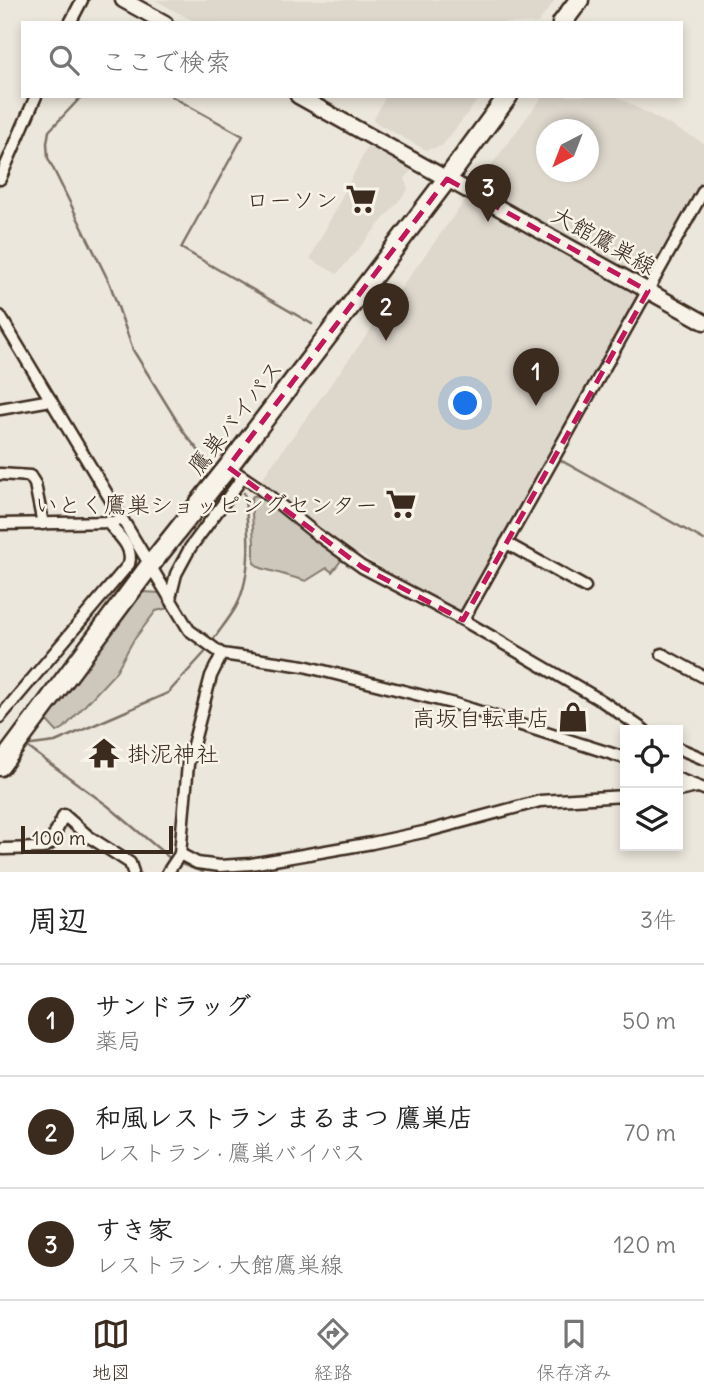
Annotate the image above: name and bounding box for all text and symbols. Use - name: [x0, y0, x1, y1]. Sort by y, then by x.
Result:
- search box: [21, 21, 683, 98]
- icon: search: [45, 41, 83, 79]
- text: ここで検索: [101, 45, 231, 78]
- north arrow: [536, 119, 599, 182]
- pin: 3: [465, 164, 511, 222]
- supermarket icon: ローソン: [344, 182, 378, 216]
- place label: ローソン: [246, 185, 338, 214]
- street label: 大館鷹巣線: [547, 199, 661, 281]
- pin: 2: [363, 283, 409, 341]
- pin: 1: [513, 348, 559, 406]
- street label: 鷹巣バイパス: [181, 354, 289, 480]
- your location: [448, 386, 482, 420]
- supermarket icon: いとく鷹巣ショッピングセンター: [384, 487, 418, 521]
- place label: いとく鷹巣ショッピングセンター: [35, 490, 378, 519]
- shop icon: 高坂自転車店: [556, 700, 590, 734]
- place label: 高坂自転車店: [412, 703, 550, 732]
- map controls: [620, 725, 683, 851]
- button: locate: [620, 725, 683, 788]
- temple icon: 掛泥神社: [87, 736, 121, 770]
- place label: 掛泥神社: [127, 739, 219, 768]
- button: layers: [620, 788, 683, 851]
- scale bar: [21, 823, 173, 855]
- text: 100 m: [32, 826, 86, 850]
- text: 周辺: [28, 901, 88, 939]
- text: 3件: [640, 905, 676, 934]
- text: サンドラッグ: [95, 989, 251, 1022]
- text: 1: [46, 1006, 56, 1035]
- text: 50 m: [622, 1006, 676, 1035]
- text: 薬局: [95, 1026, 141, 1055]
- text: 和風レストラン まるまつ 鷹巣店: [95, 1101, 473, 1134]
- text: 2: [45, 1118, 57, 1147]
- text: 70 m: [624, 1118, 676, 1147]
- text: レストラン · 鷹巣バイパス: [95, 1138, 365, 1167]
- text: すき家: [95, 1213, 173, 1246]
- text: 3: [44, 1230, 58, 1259]
- text: 120 m: [613, 1230, 676, 1259]
- text: レストラン · 大館鷹巣線: [95, 1250, 343, 1279]
- tab: 地図: [92, 1315, 130, 1384]
- tab: 経路: [314, 1315, 352, 1384]
- tab: 保存済み: [536, 1315, 612, 1384]

